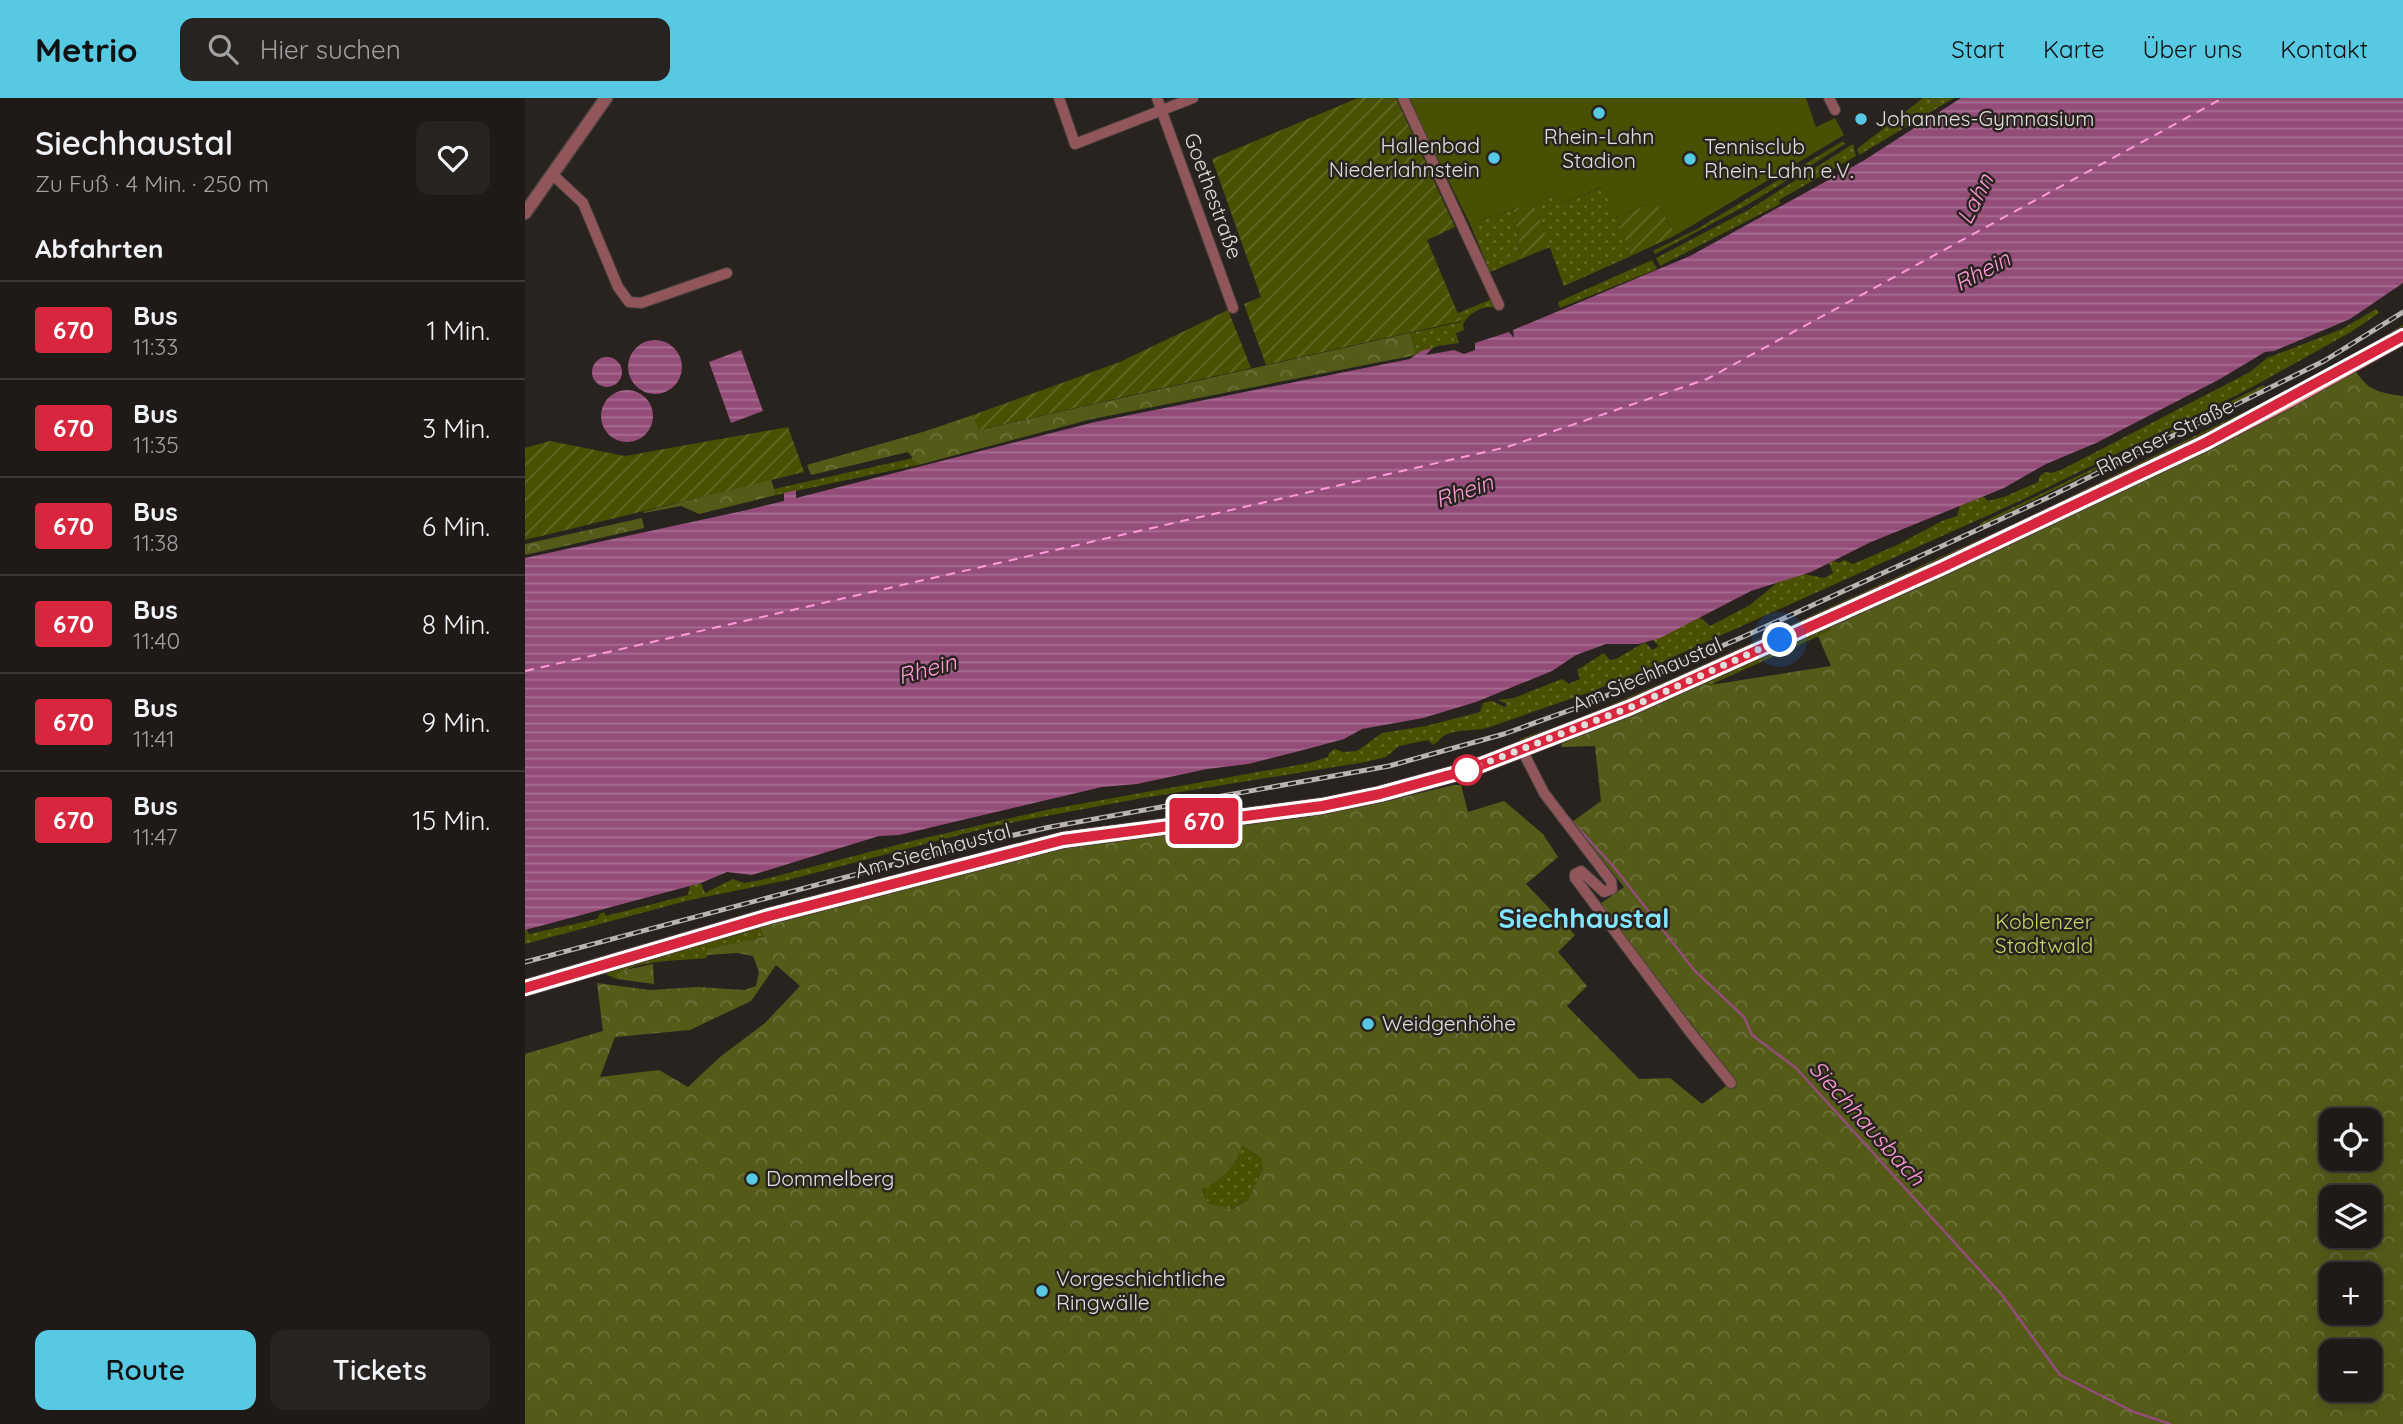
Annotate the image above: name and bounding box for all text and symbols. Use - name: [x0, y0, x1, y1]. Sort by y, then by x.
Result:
- search box: [180, 18, 670, 81]
- text: Metrio: [35, 29, 138, 70]
- icon: search: [204, 30, 242, 68]
- text: Hier suchen: [260, 33, 401, 66]
- text: Start: [1951, 34, 2005, 64]
- text: Karte: [2043, 34, 2104, 64]
- text: Über uns: [2142, 34, 2242, 64]
- text: Kontakt: [2280, 34, 2368, 64]
- marker: Rhein-Lahn Stadion: [1591, 105, 1607, 121]
- place label: Johannes-Gymnasium: [1875, 105, 2095, 131]
- marker: Johannes-Gymnasium: [1853, 111, 1869, 127]
- button: heart: [416, 121, 490, 195]
- text: Siechhaustal: [35, 122, 233, 163]
- place label: Rhein-Lahn Stadion: [1544, 123, 1654, 173]
- street label: Goethestraße: [1179, 129, 1249, 262]
- place label: Hallenbad Niederlahnstein: [1329, 132, 1480, 182]
- place label: Tennisclub Rhein-Lahn e.V.: [1704, 133, 1854, 183]
- marker: Hallenbad Niederlahnstein: [1486, 150, 1502, 166]
- marker: Tennisclub Rhein-Lahn e.V.: [1682, 151, 1698, 167]
- water label: Lahn: [1950, 168, 2000, 229]
- text: Zu Fuß · 4 Min. · 250 m: [35, 169, 269, 198]
- text: Abfahrten: [35, 232, 164, 265]
- water label: Rhein: [1949, 243, 2016, 297]
- text: Bus: [133, 299, 178, 332]
- text: 1 Min.: [426, 314, 490, 347]
- text: 670: [53, 315, 94, 345]
- text: 11:33: [133, 332, 178, 361]
- street label: Rhenser Straße: [2092, 392, 2237, 481]
- text: Bus: [133, 397, 178, 430]
- text: 3 Min.: [422, 412, 490, 445]
- text: 670: [53, 413, 94, 443]
- text: 11:35: [133, 430, 179, 459]
- water label: Rhein: [1431, 467, 1497, 514]
- text: Bus: [133, 495, 178, 528]
- text: 6 Min.: [422, 510, 490, 543]
- text: 670: [53, 511, 94, 541]
- text: 11:38: [133, 528, 179, 557]
- text: Bus: [133, 593, 178, 626]
- text: 8 Min.: [422, 608, 490, 641]
- text: 670: [53, 609, 94, 639]
- your location: [1762, 622, 1797, 657]
- text: 11:40: [133, 626, 180, 655]
- street label: Am Siechhaustal: [1568, 631, 1725, 717]
- water label: Rhein: [894, 647, 960, 690]
- text: Bus: [133, 691, 178, 724]
- text: 9 Min.: [422, 706, 490, 739]
- text: 670: [53, 707, 94, 737]
- text: 11:41: [133, 724, 175, 753]
- unlabelled marker: [1452, 755, 1482, 785]
- text: Bus: [133, 789, 178, 822]
- line badge: 670: [1164, 798, 1244, 844]
- text: 15 Min.: [412, 804, 490, 837]
- text: 670: [53, 805, 94, 835]
- text: 670: [1183, 806, 1225, 836]
- street label: Am Siechhaustal: [852, 817, 1014, 883]
- text: 11:47: [133, 822, 178, 851]
- district label: Siechhaustal: [1498, 900, 1670, 935]
- park label: Koblenzer Stadtwald: [1995, 908, 2093, 958]
- place label: Weidgenhöhe: [1382, 1010, 1516, 1036]
- marker: Weidgenhöhe: [1360, 1016, 1376, 1032]
- water label: Siechhausbach: [1803, 1054, 1932, 1192]
- map controls: [2319, 1108, 2382, 1402]
- button: locate: [2319, 1108, 2382, 1171]
- place label: Dommelberg: [766, 1165, 894, 1191]
- marker: Dommelberg: [744, 1171, 760, 1187]
- button: layers: [2319, 1185, 2382, 1248]
- button: +: [2319, 1262, 2382, 1325]
- place label: Vorgeschichtliche Ringwälle: [1056, 1265, 1226, 1315]
- marker: Vorgeschichtliche Ringwälle: [1034, 1283, 1050, 1299]
- button: Route: [35, 1330, 256, 1410]
- button: Tickets: [270, 1330, 490, 1410]
- button: −: [2319, 1339, 2382, 1402]

